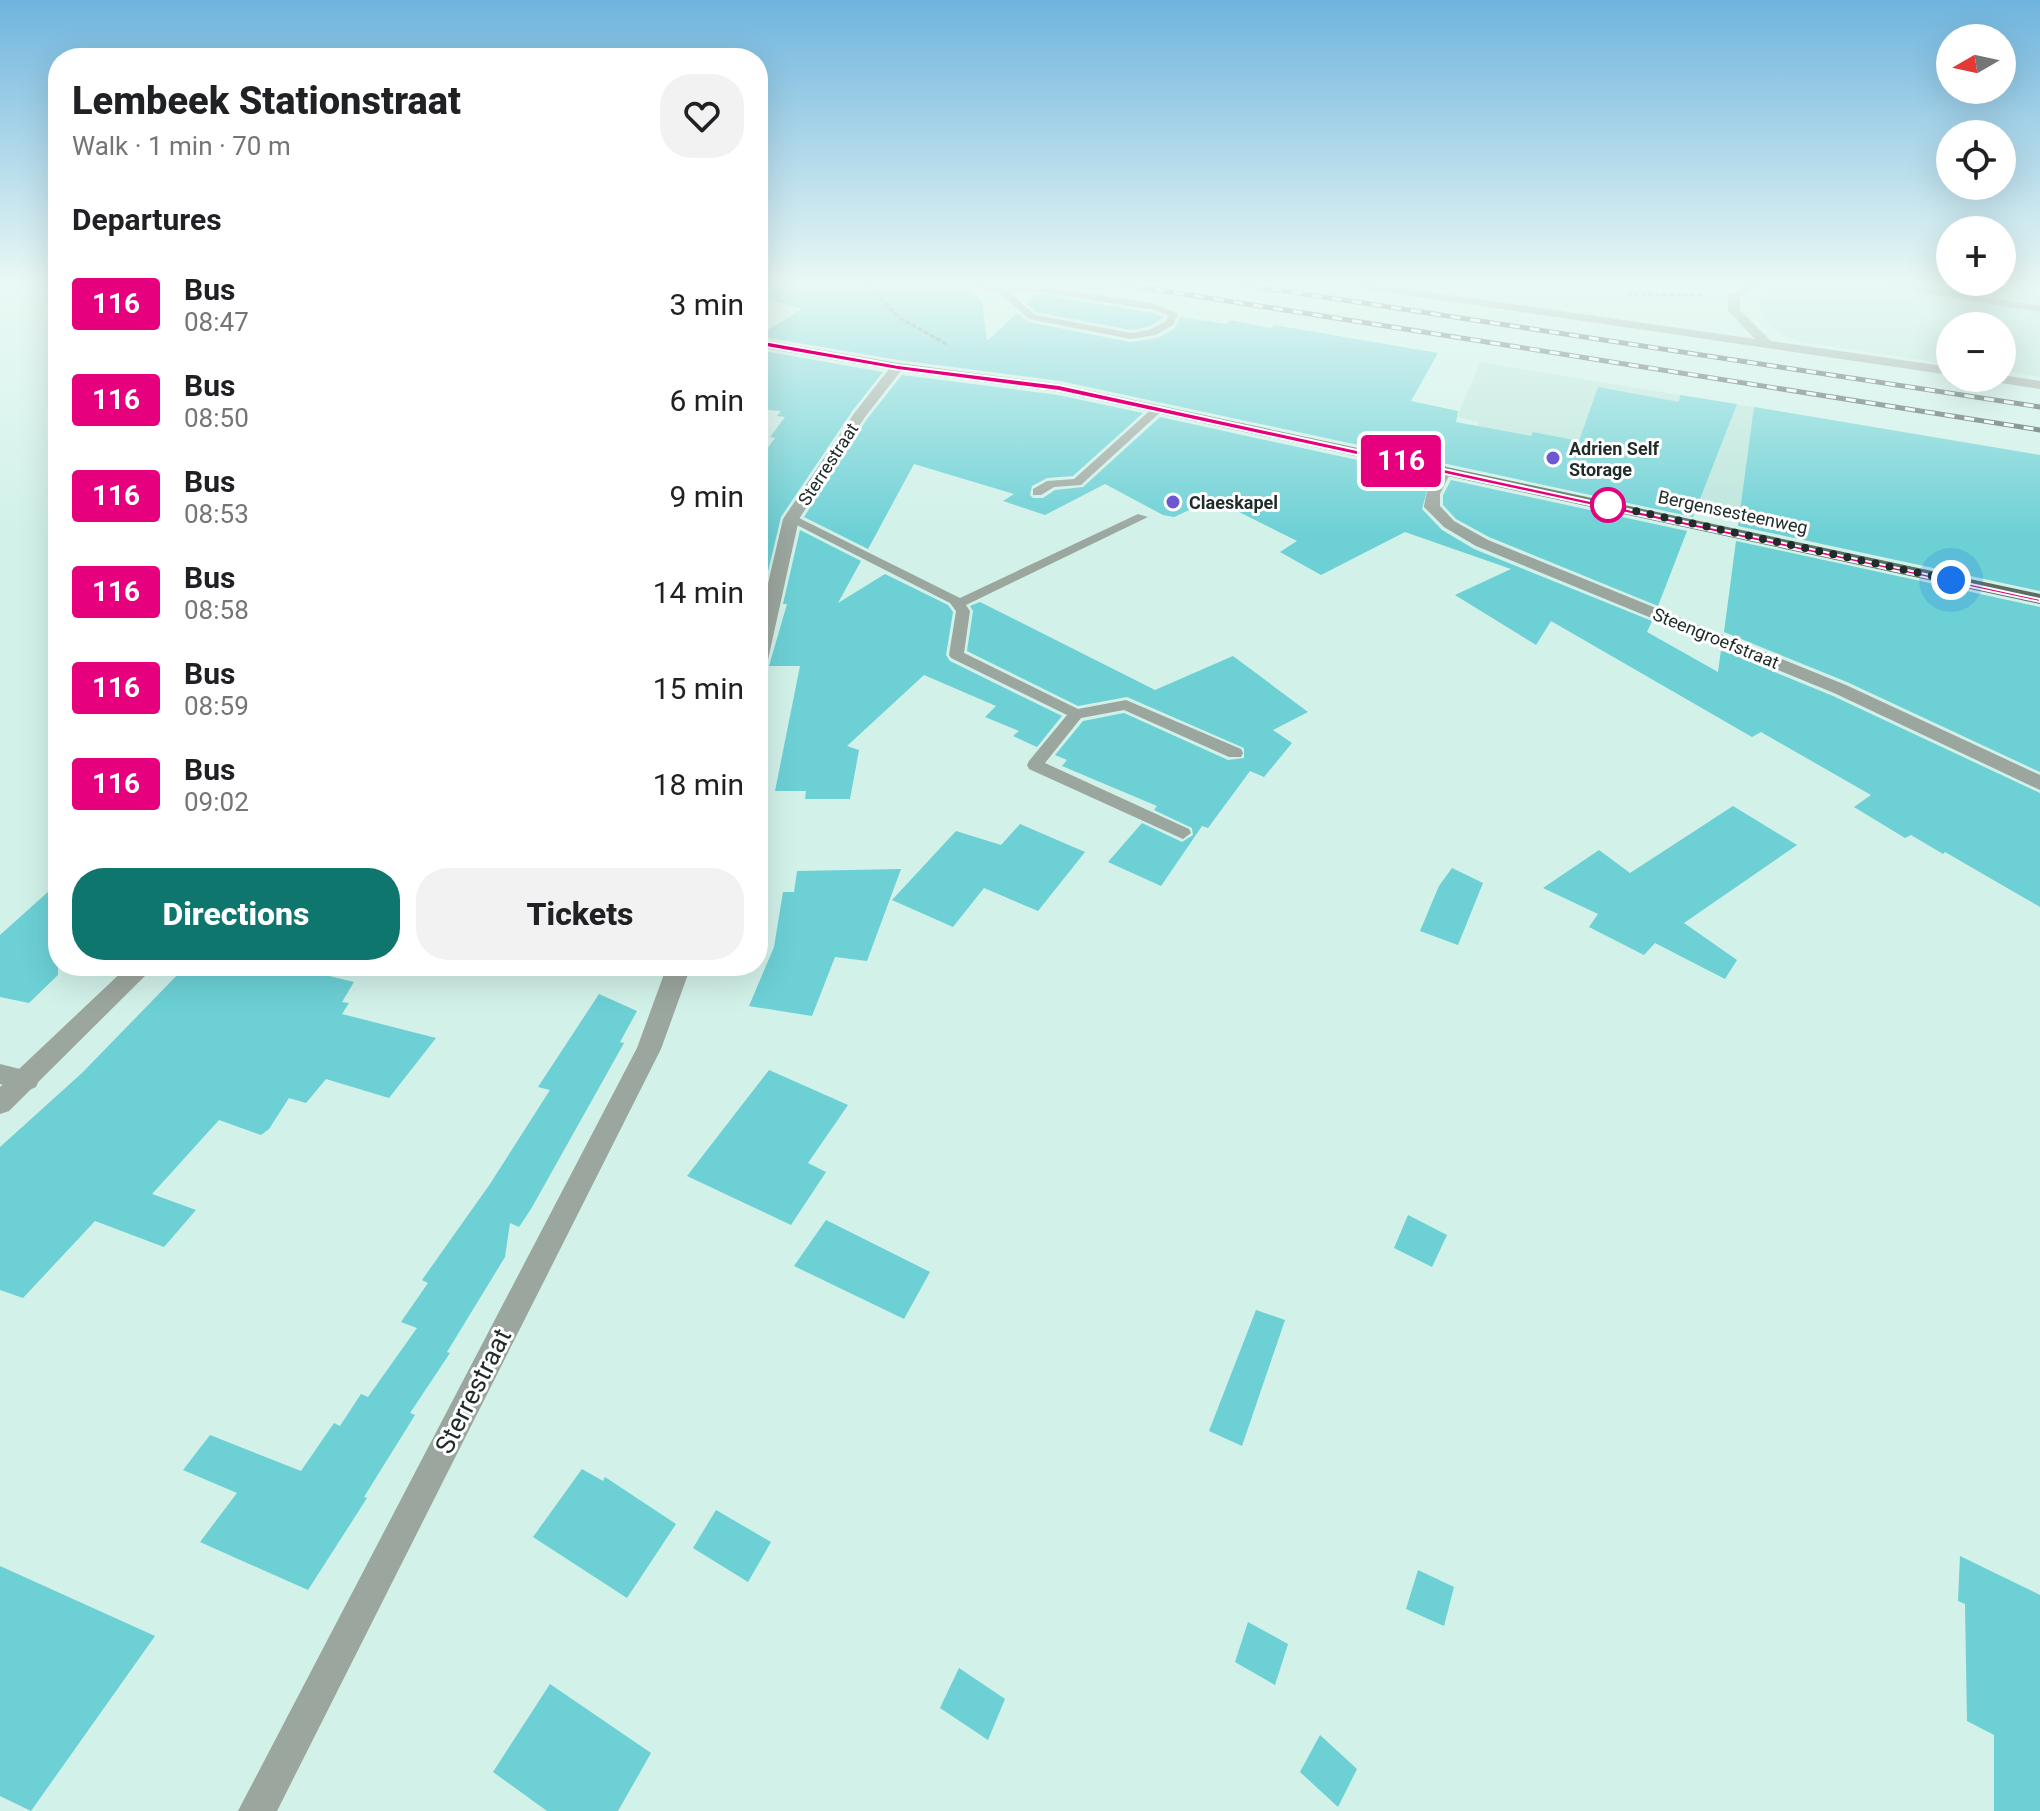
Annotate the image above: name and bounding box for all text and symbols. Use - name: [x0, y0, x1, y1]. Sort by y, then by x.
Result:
- north arrow: [1936, 24, 2016, 104]
- map controls: [1936, 24, 2016, 392]
- button: heart: [660, 74, 744, 158]
- text: Lembeek Stationstraat: [72, 79, 461, 123]
- button: locate: [1936, 120, 2016, 200]
- text: Walk · 1 min · 70 m: [72, 131, 291, 161]
- text: Departures: [72, 202, 222, 237]
- button: +: [1936, 216, 2016, 296]
- text: Bus: [184, 272, 235, 307]
- text: 116: [92, 287, 140, 320]
- text: 3 min: [670, 287, 744, 322]
- text: 08:47: [184, 307, 249, 337]
- button: −: [1936, 312, 2016, 392]
- text: Bus: [184, 368, 235, 403]
- text: 116: [92, 383, 140, 416]
- text: 6 min: [670, 383, 744, 418]
- text: 08:50: [184, 403, 249, 433]
- street label: Sterrestraat: [794, 419, 862, 509]
- line badge: 116: [1355, 435, 1447, 487]
- place label: Adrien Self Storage: [1569, 438, 1659, 480]
- text: 116: [1377, 444, 1425, 477]
- marker: Adrien Self Storage: [1544, 449, 1562, 467]
- text: Bus: [184, 464, 235, 499]
- text: 116: [92, 479, 140, 512]
- text: 9 min: [670, 479, 744, 514]
- street label: Bergensesteenweg: [1656, 486, 1810, 538]
- unlabelled marker: [1591, 488, 1625, 522]
- place label: Claeskapel: [1189, 492, 1278, 513]
- marker: Claeskapel: [1164, 493, 1182, 511]
- text: 08:53: [184, 499, 249, 529]
- text: Bus: [184, 560, 235, 595]
- your location: [1931, 560, 1971, 600]
- text: 116: [92, 575, 140, 608]
- text: 14 min: [653, 575, 744, 610]
- text: 08:58: [184, 595, 249, 625]
- street label: Steengroefstraat: [1650, 603, 1782, 673]
- text: Bus: [184, 656, 235, 691]
- text: 116: [92, 671, 140, 704]
- text: 15 min: [653, 671, 744, 706]
- text: 08:59: [184, 691, 249, 721]
- text: Bus: [184, 752, 235, 787]
- text: 116: [92, 767, 140, 800]
- text: 18 min: [653, 767, 744, 802]
- text: 09:02: [184, 787, 249, 817]
- button: Directions: [72, 868, 400, 960]
- button: Tickets: [416, 868, 744, 960]
- street label: Sterrestraat: [429, 1324, 517, 1458]

